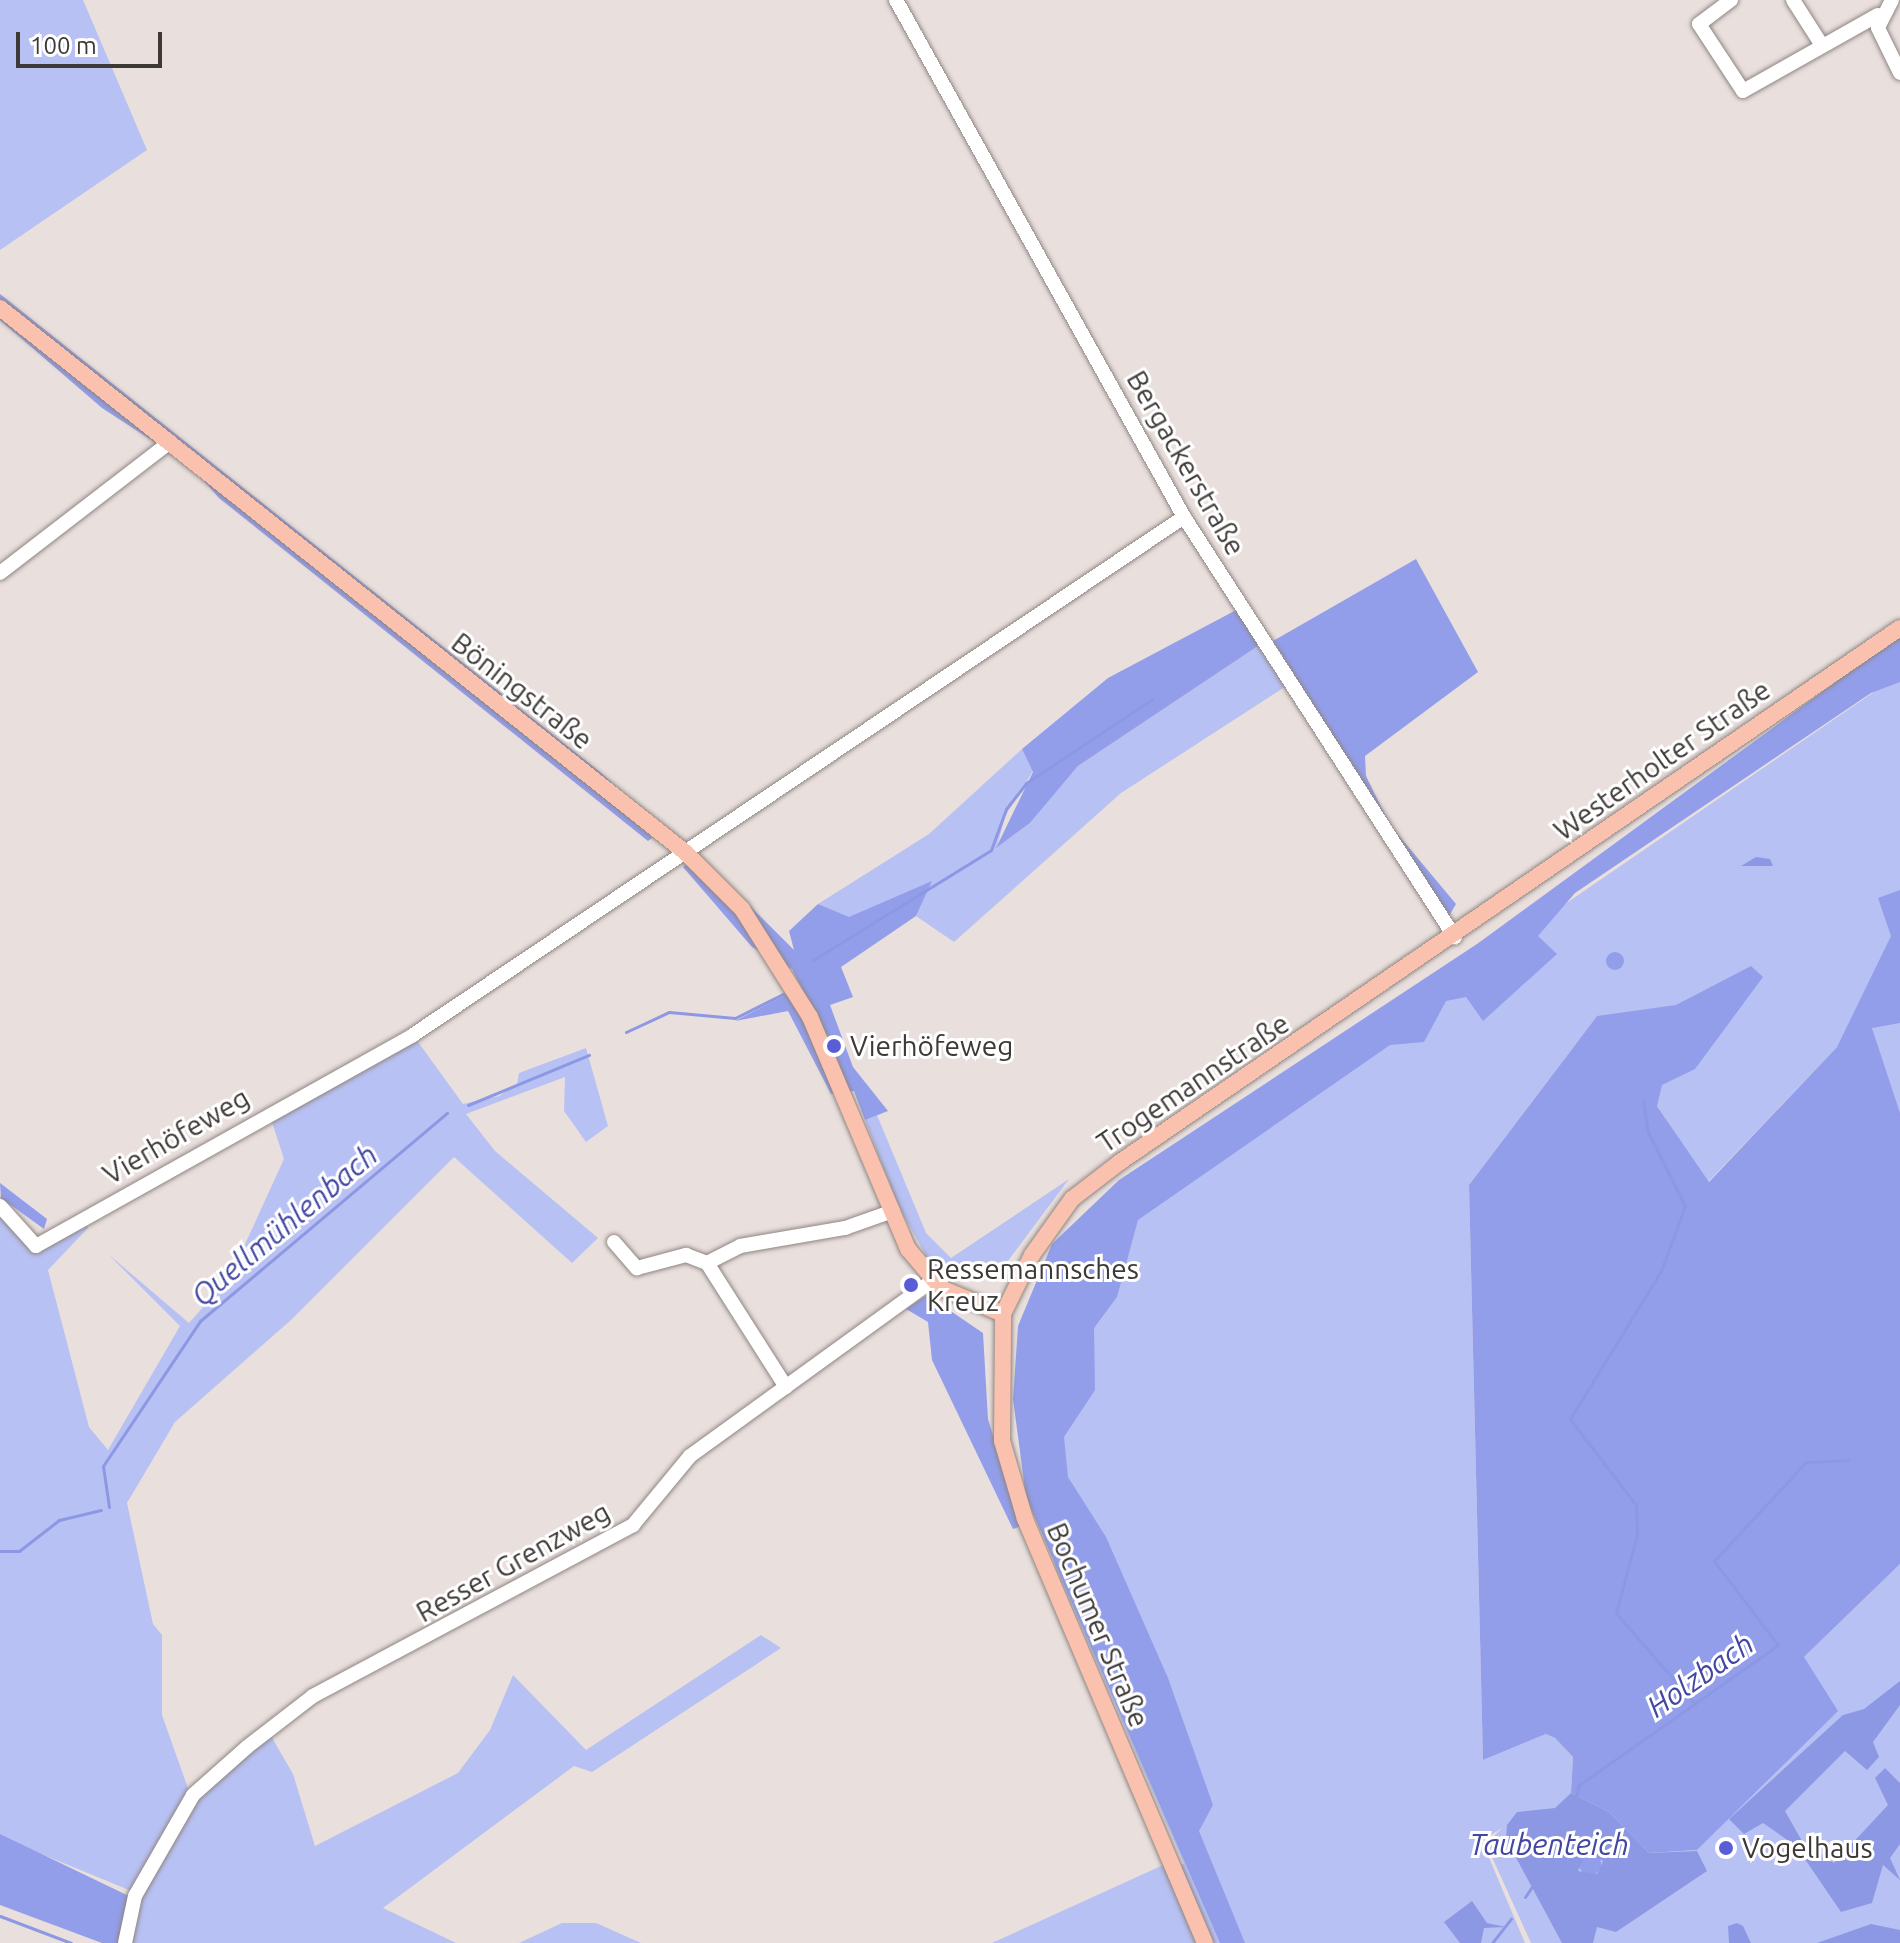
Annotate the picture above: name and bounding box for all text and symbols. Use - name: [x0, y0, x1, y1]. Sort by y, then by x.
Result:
- scale bar: [20, 16, 166, 66]
- text: 100 m: [30, 32, 97, 59]
- street label: Bergackerstraße: [1120, 365, 1252, 561]
- street label: Böningstraße: [445, 626, 599, 756]
- street label: Westerholter Straße: [1547, 673, 1777, 847]
- street label: Trogemannstraße: [1091, 1006, 1295, 1160]
- place label: Vierhöfeweg: [850, 1029, 1013, 1063]
- marker: Vierhöfeweg: [825, 1037, 843, 1055]
- street label: Vierhöfeweg: [97, 1081, 255, 1191]
- water label: Quellmühlenbach: [184, 1137, 384, 1313]
- place label: Ressemannsches Kreuz: [927, 1252, 1139, 1318]
- marker: Ressemannsches Kreuz: [902, 1276, 920, 1294]
- street label: Resser Grenzweg: [410, 1495, 616, 1629]
- street label: Bochumer Straße: [1040, 1518, 1156, 1732]
- water label: Holzbach: [1640, 1625, 1760, 1725]
- water label: Taubenteich: [1469, 1826, 1629, 1862]
- place label: Vogelhaus: [1742, 1831, 1873, 1865]
- marker: Vogelhaus: [1717, 1839, 1735, 1857]

